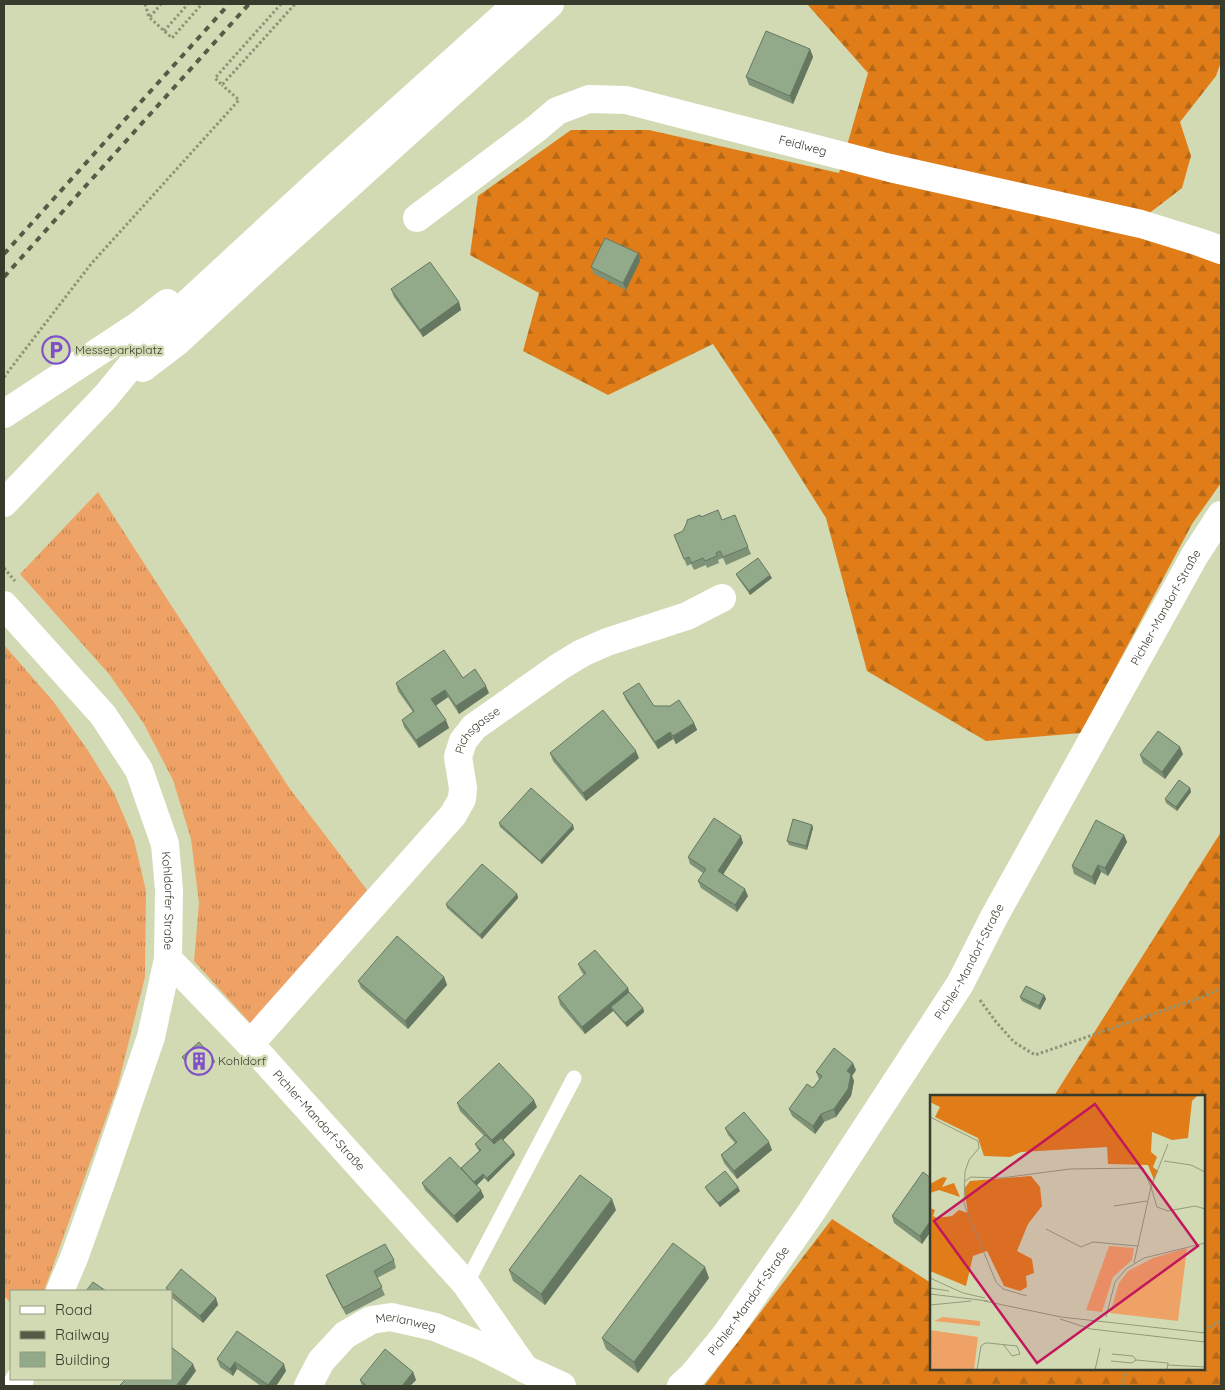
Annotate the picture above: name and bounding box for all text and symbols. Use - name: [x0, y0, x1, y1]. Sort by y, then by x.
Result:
- street label: Feidlweg: [777, 132, 829, 158]
- parking icon: Messeparkplatz: [41, 335, 71, 365]
- place label: Messeparkplatz: [75, 342, 163, 357]
- street label: Pichler-Mandorf-Straße: [1127, 546, 1204, 668]
- street label: Pichsgasse: [451, 703, 503, 756]
- street label: Kohldorfer Straße: [159, 851, 177, 950]
- street label: Pichler-Mandorf-Straße: [931, 901, 1007, 1022]
- building icon: Kohldorf: [184, 1046, 214, 1076]
- place label: Kohldorf: [218, 1053, 267, 1068]
- street label: Pichler-Mandorf-Straße: [270, 1067, 369, 1174]
- inset map: [930, 1095, 1205, 1370]
- street label: Pichler-Mandorf-Straße: [704, 1243, 792, 1358]
- legend: [10, 1290, 172, 1380]
- text: Road: [55, 1300, 92, 1319]
- street label: Merianweg: [374, 1309, 438, 1334]
- text: Railway: [55, 1325, 110, 1344]
- text: Building: [55, 1350, 110, 1369]

